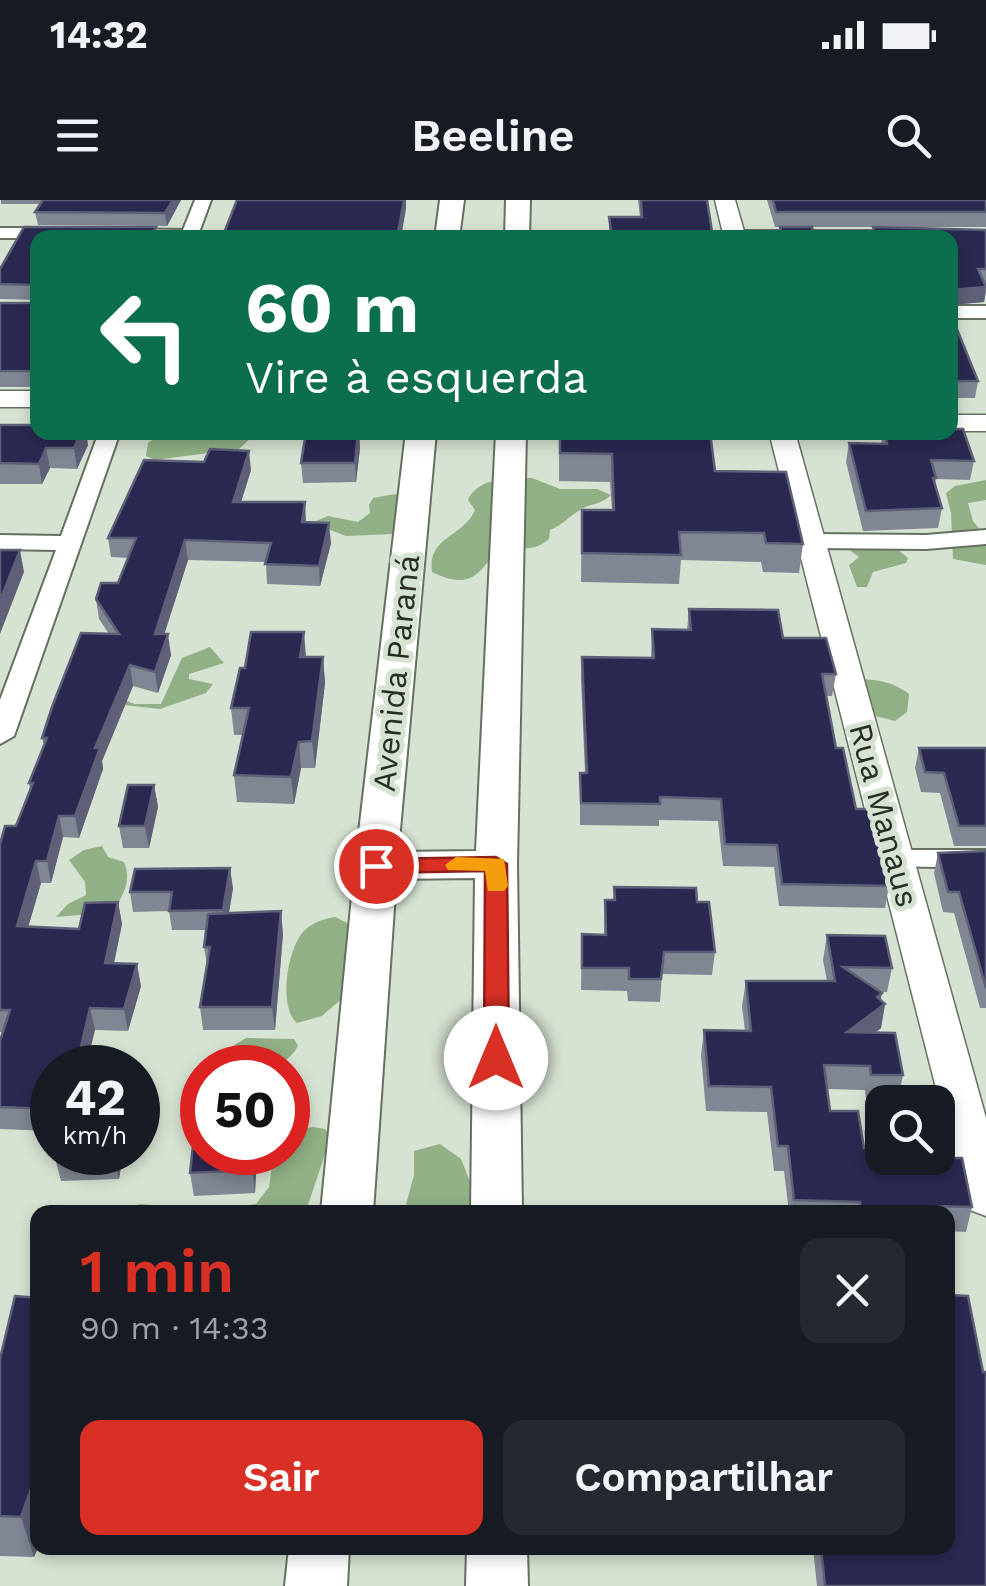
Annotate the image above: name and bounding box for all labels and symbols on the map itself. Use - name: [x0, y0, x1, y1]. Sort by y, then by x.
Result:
- street label: Avenida Paraná: [365, 553, 427, 793]
- street label: Rua Manaus: [841, 719, 927, 911]
- pin: [334, 824, 419, 909]
- position arrow: [444, 1006, 548, 1110]
- speed limit sign: 50: [180, 1045, 310, 1175]

